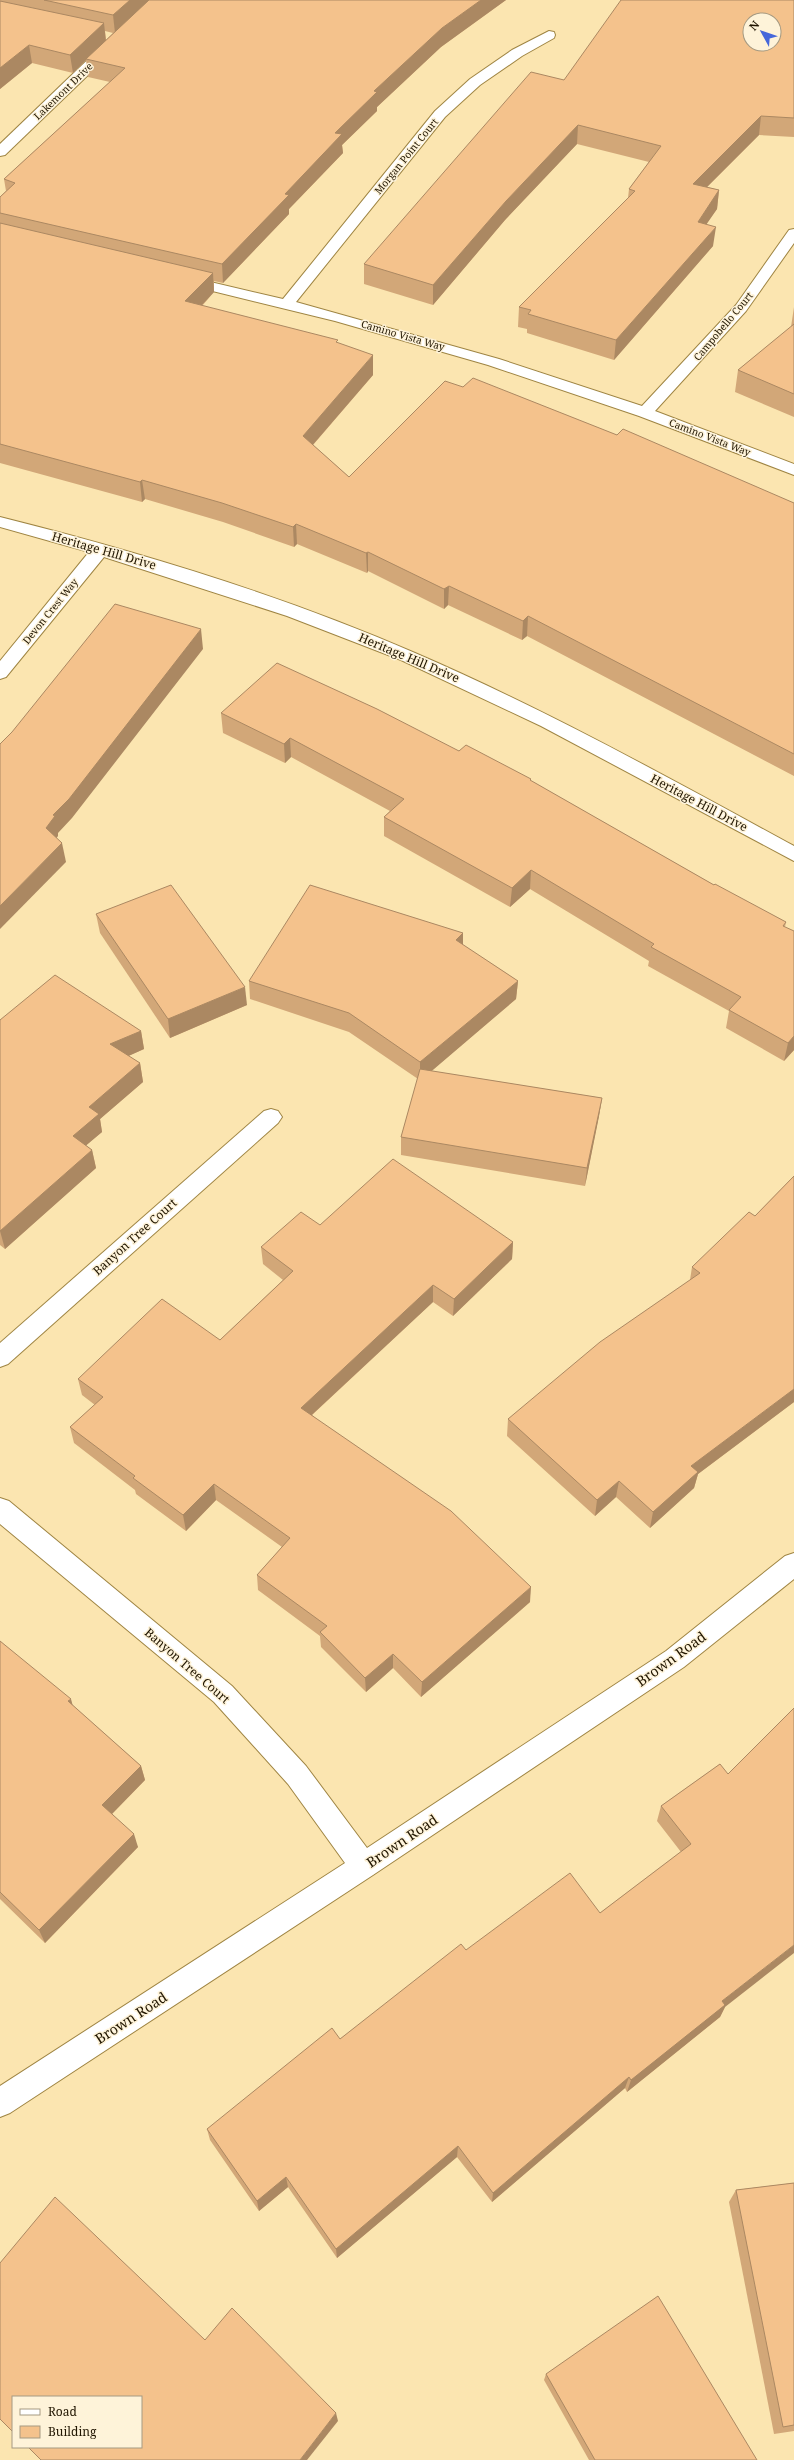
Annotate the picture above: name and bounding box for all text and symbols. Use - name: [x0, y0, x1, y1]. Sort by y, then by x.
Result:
- north arrow: [742, 12, 782, 52]
- text: N: [745, 17, 763, 33]
- street label: Lakemont Drive: [30, 59, 96, 123]
- street label: Morgan Point Court: [371, 115, 441, 197]
- street label: Campobello Court: [690, 288, 756, 363]
- street label: Camino Vista Way: [360, 316, 447, 354]
- street label: Camino Vista Way: [667, 415, 753, 459]
- street label: Heritage Hill Drive: [50, 527, 158, 574]
- street label: Devon Crest Way: [19, 575, 81, 647]
- street label: Heritage Hill Drive: [356, 629, 462, 686]
- street label: Heritage Hill Drive: [648, 770, 751, 835]
- street label: Banyon Tree Court: [89, 1194, 180, 1279]
- street label: Banyon Tree Court: [141, 1624, 233, 1707]
- street label: Brown Road: [632, 1626, 710, 1690]
- street label: Brown Road: [362, 1809, 441, 1871]
- street label: Brown Road: [91, 1987, 171, 2048]
- legend: [12, 2396, 142, 2448]
- text: Road: [48, 2403, 78, 2420]
- text: Building: [48, 2423, 97, 2440]

